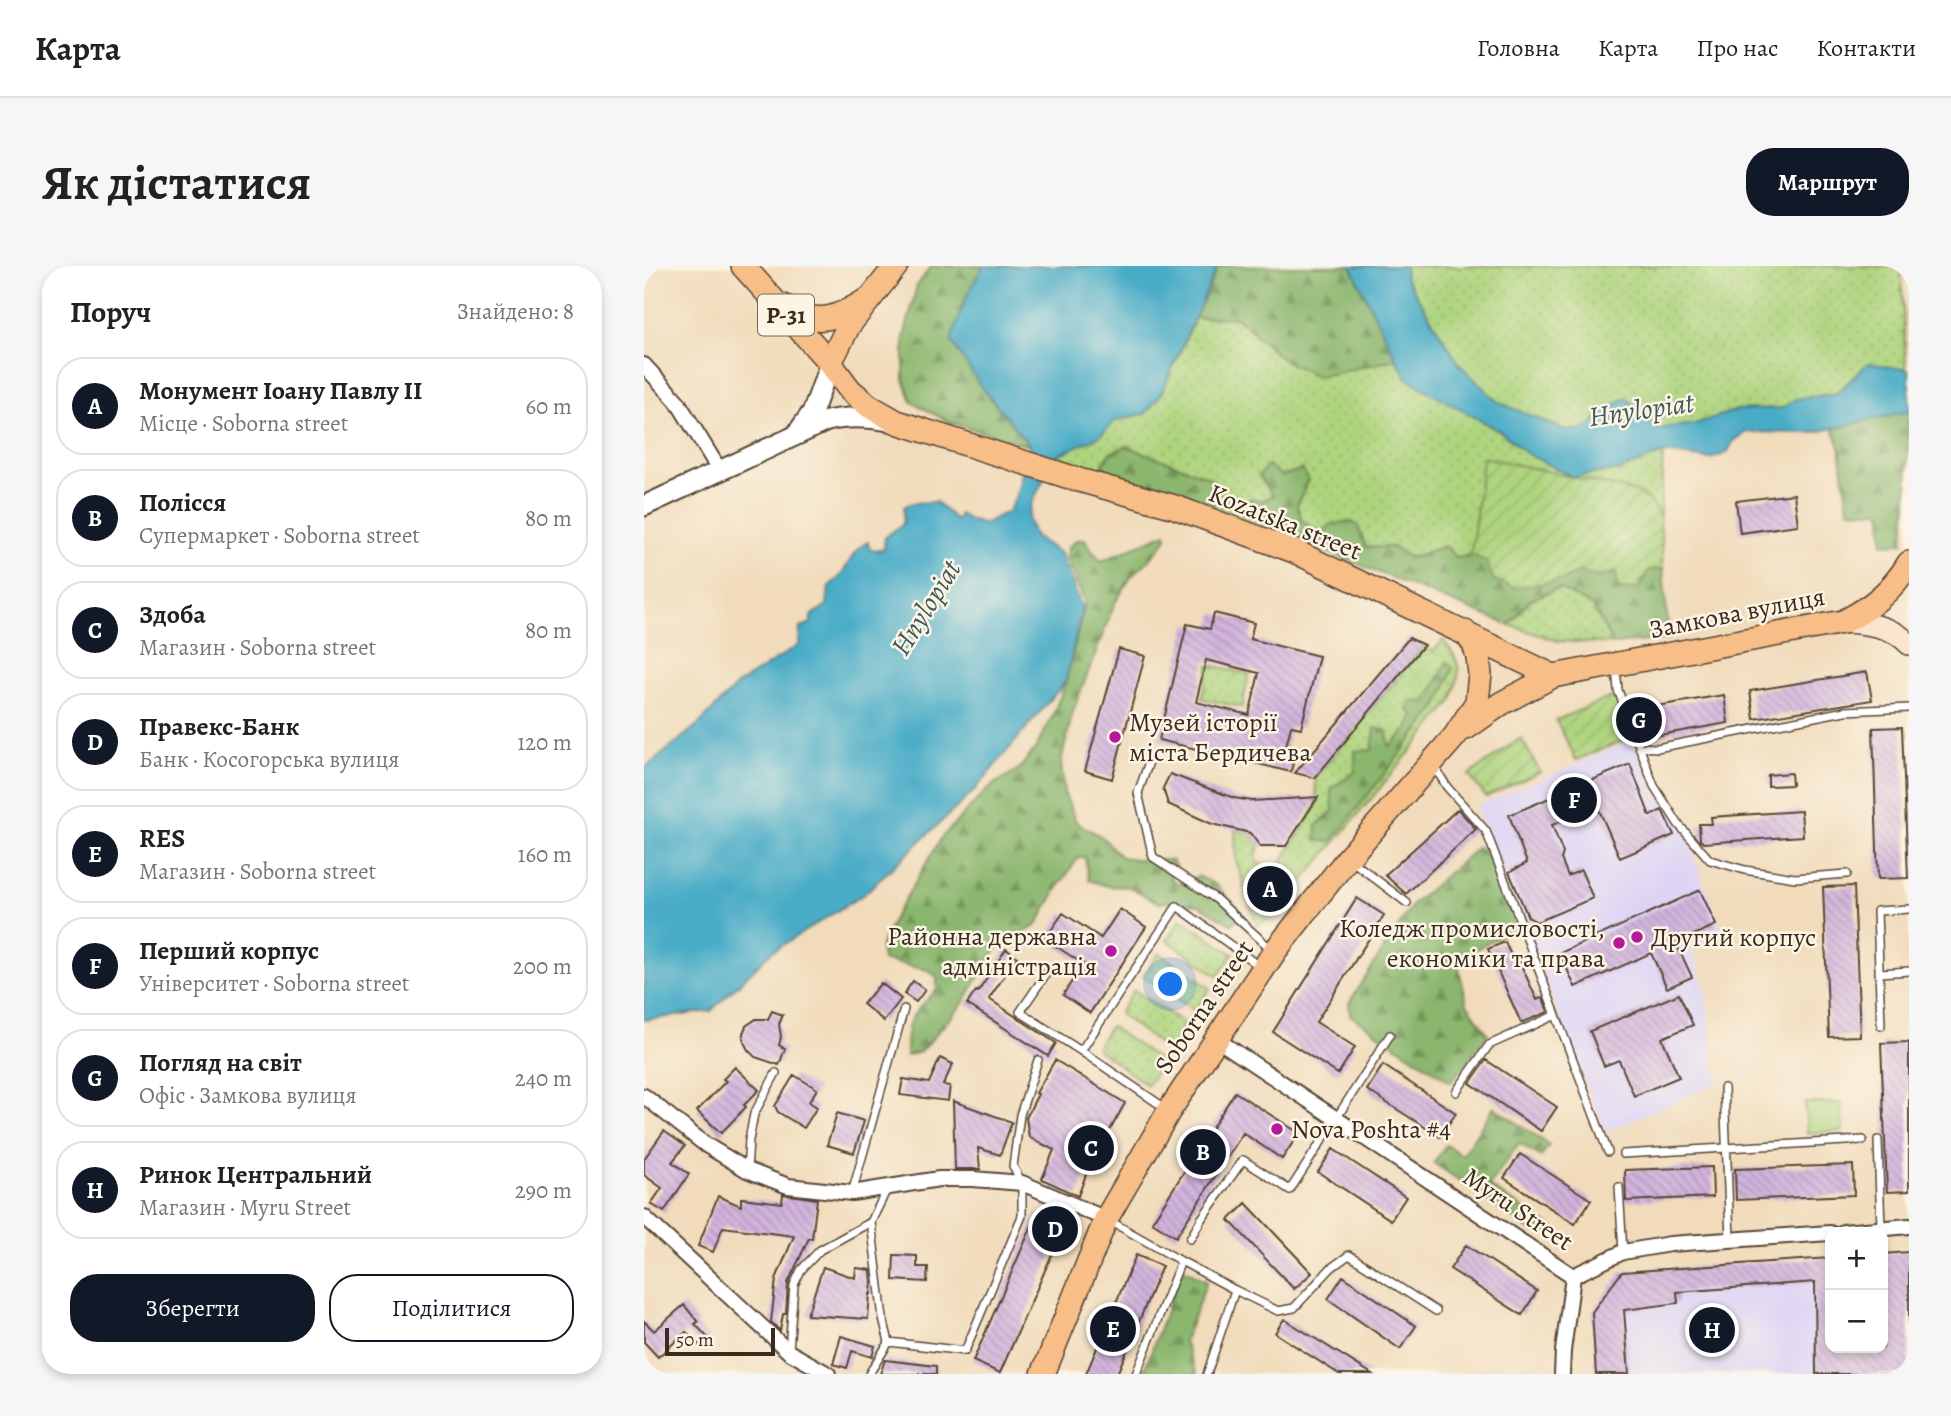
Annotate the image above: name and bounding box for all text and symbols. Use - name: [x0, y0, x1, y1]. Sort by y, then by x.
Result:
- text: Карта: [35, 26, 121, 71]
- text: Головна: [1477, 32, 1560, 64]
- text: Карта: [1598, 32, 1658, 64]
- text: Про нас: [1696, 32, 1778, 64]
- text: Контакти: [1816, 32, 1916, 64]
- button: Маршрут: [1746, 148, 1909, 216]
- text: Як дістатися: [42, 149, 311, 216]
- text: Поруч: [70, 292, 151, 332]
- road number: Р-31: [758, 294, 814, 336]
- text: Знайдено: 8: [457, 296, 574, 327]
- text: Монумент Іоану Павлу ІІ: [139, 373, 423, 408]
- water label: Hnylopiat: [1586, 384, 1697, 436]
- text: A: [88, 391, 102, 422]
- text: 60 m: [525, 391, 572, 422]
- text: Місце · Soborna street: [139, 408, 348, 439]
- street label: Kozatska street: [1203, 475, 1367, 569]
- text: Полісся: [139, 485, 226, 520]
- text: B: [88, 503, 102, 534]
- text: 80 m: [525, 503, 572, 534]
- text: Супермаркет · Soborna street: [139, 520, 420, 551]
- water label: Hnylopiat: [882, 552, 971, 663]
- street label: Замкова вулиця: [1646, 579, 1828, 647]
- text: Здоба: [139, 597, 206, 632]
- text: C: [88, 615, 102, 646]
- text: 80 m: [525, 615, 572, 646]
- text: Магазин · Soborna street: [139, 632, 376, 663]
- pin: G: [1616, 694, 1662, 746]
- place label: Музей історії міста Бердичева: [1129, 705, 1311, 770]
- text: Правекс-Банк: [139, 709, 299, 744]
- text: D: [87, 727, 103, 758]
- text: 120 m: [517, 727, 572, 758]
- marker: Музей історії міста Бердичева: [1107, 729, 1123, 745]
- text: Банк · Косогорська вулиця: [139, 744, 399, 775]
- pin: F: [1551, 774, 1597, 826]
- text: RES: [139, 821, 185, 856]
- text: E: [88, 839, 102, 870]
- text: 160 m: [518, 839, 572, 870]
- text: Магазин · Soborna street: [139, 856, 376, 887]
- pin: A: [1247, 863, 1293, 915]
- place label: Коледж промисловості, економіки та права: [1339, 911, 1605, 976]
- place label: Районна державна адміністрація: [887, 919, 1097, 984]
- place label: Другий корпус: [1651, 920, 1816, 955]
- marker: Другий корпус: [1629, 929, 1645, 945]
- text: Перший корпус: [139, 933, 319, 968]
- street label: Soborna street: [1146, 933, 1262, 1081]
- marker: Коледж промисловості, економіки та права: [1611, 935, 1627, 951]
- marker: Районна державна адміністрація: [1103, 943, 1119, 959]
- text: F: [89, 951, 101, 982]
- text: 200 m: [513, 951, 572, 982]
- your location: [1153, 967, 1187, 1001]
- text: Університет · Soborna street: [139, 968, 409, 999]
- text: Погляд на світ: [139, 1045, 302, 1080]
- text: G: [87, 1063, 103, 1094]
- text: 240 m: [515, 1063, 572, 1094]
- text: Офіс · Замкова вулиця: [139, 1080, 357, 1111]
- place label: Nova Poshta #4: [1291, 1112, 1451, 1147]
- marker: Nova Poshta #4: [1269, 1121, 1285, 1137]
- pin: C: [1068, 1122, 1114, 1174]
- pin: B: [1180, 1126, 1226, 1178]
- text: Ринок Центральний: [139, 1157, 372, 1192]
- street label: Myru Street: [1456, 1159, 1580, 1259]
- text: H: [86, 1175, 104, 1206]
- text: 290 m: [515, 1175, 572, 1206]
- text: Магазин · Myru Street: [139, 1192, 351, 1223]
- pin: D: [1032, 1203, 1078, 1255]
- map controls: [1825, 1227, 1888, 1353]
- button: +: [1825, 1227, 1888, 1290]
- button: Зберегти: [70, 1274, 315, 1342]
- button: Поділитися: [329, 1274, 574, 1342]
- button: −: [1825, 1290, 1888, 1353]
- pin: E: [1090, 1303, 1136, 1355]
- pin: H: [1689, 1304, 1735, 1356]
- scale bar: [665, 1325, 775, 1357]
- text: 50 m: [676, 1327, 714, 1353]

